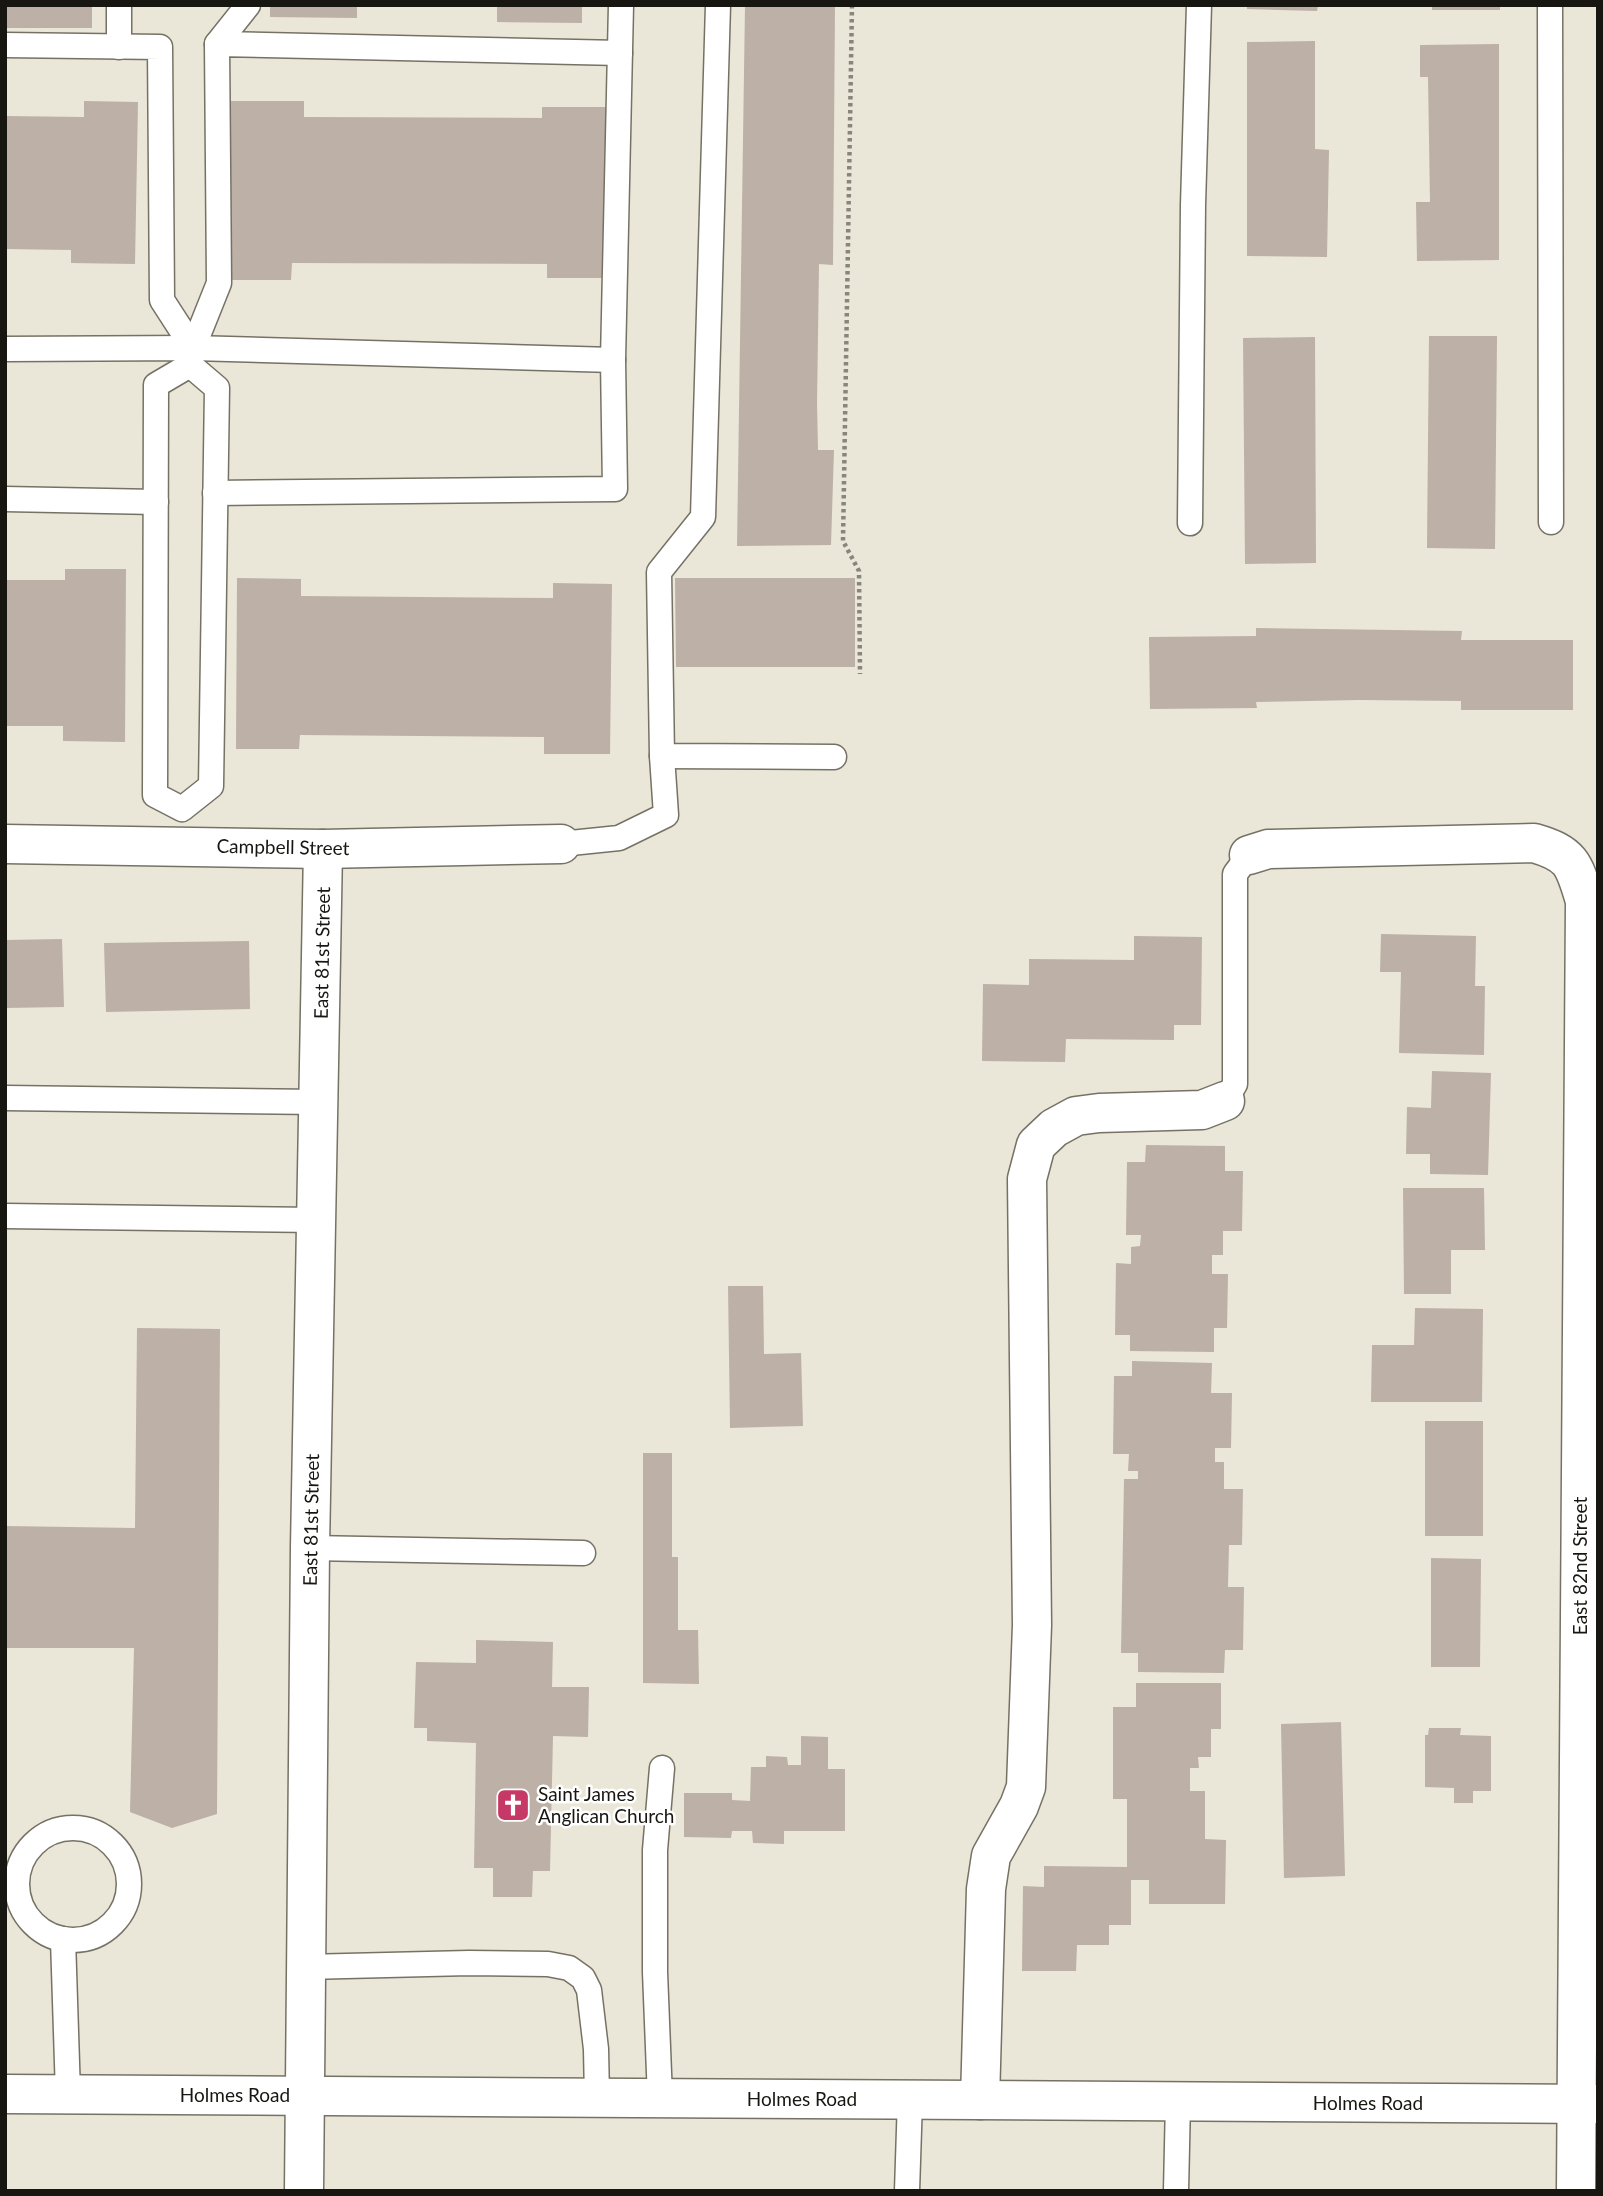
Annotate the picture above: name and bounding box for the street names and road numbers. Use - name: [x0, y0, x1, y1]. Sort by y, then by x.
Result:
- street label: Campbell Street: [216, 834, 350, 859]
- street label: East 81st Street: [309, 887, 334, 1019]
- street label: East 81st Street: [298, 1454, 323, 1586]
- street label: East 82nd Street: [1568, 1497, 1591, 1635]
- street label: Holmes Road: [180, 2083, 290, 2106]
- street label: Holmes Road: [747, 2087, 857, 2110]
- street label: Holmes Road: [1313, 2091, 1423, 2114]

